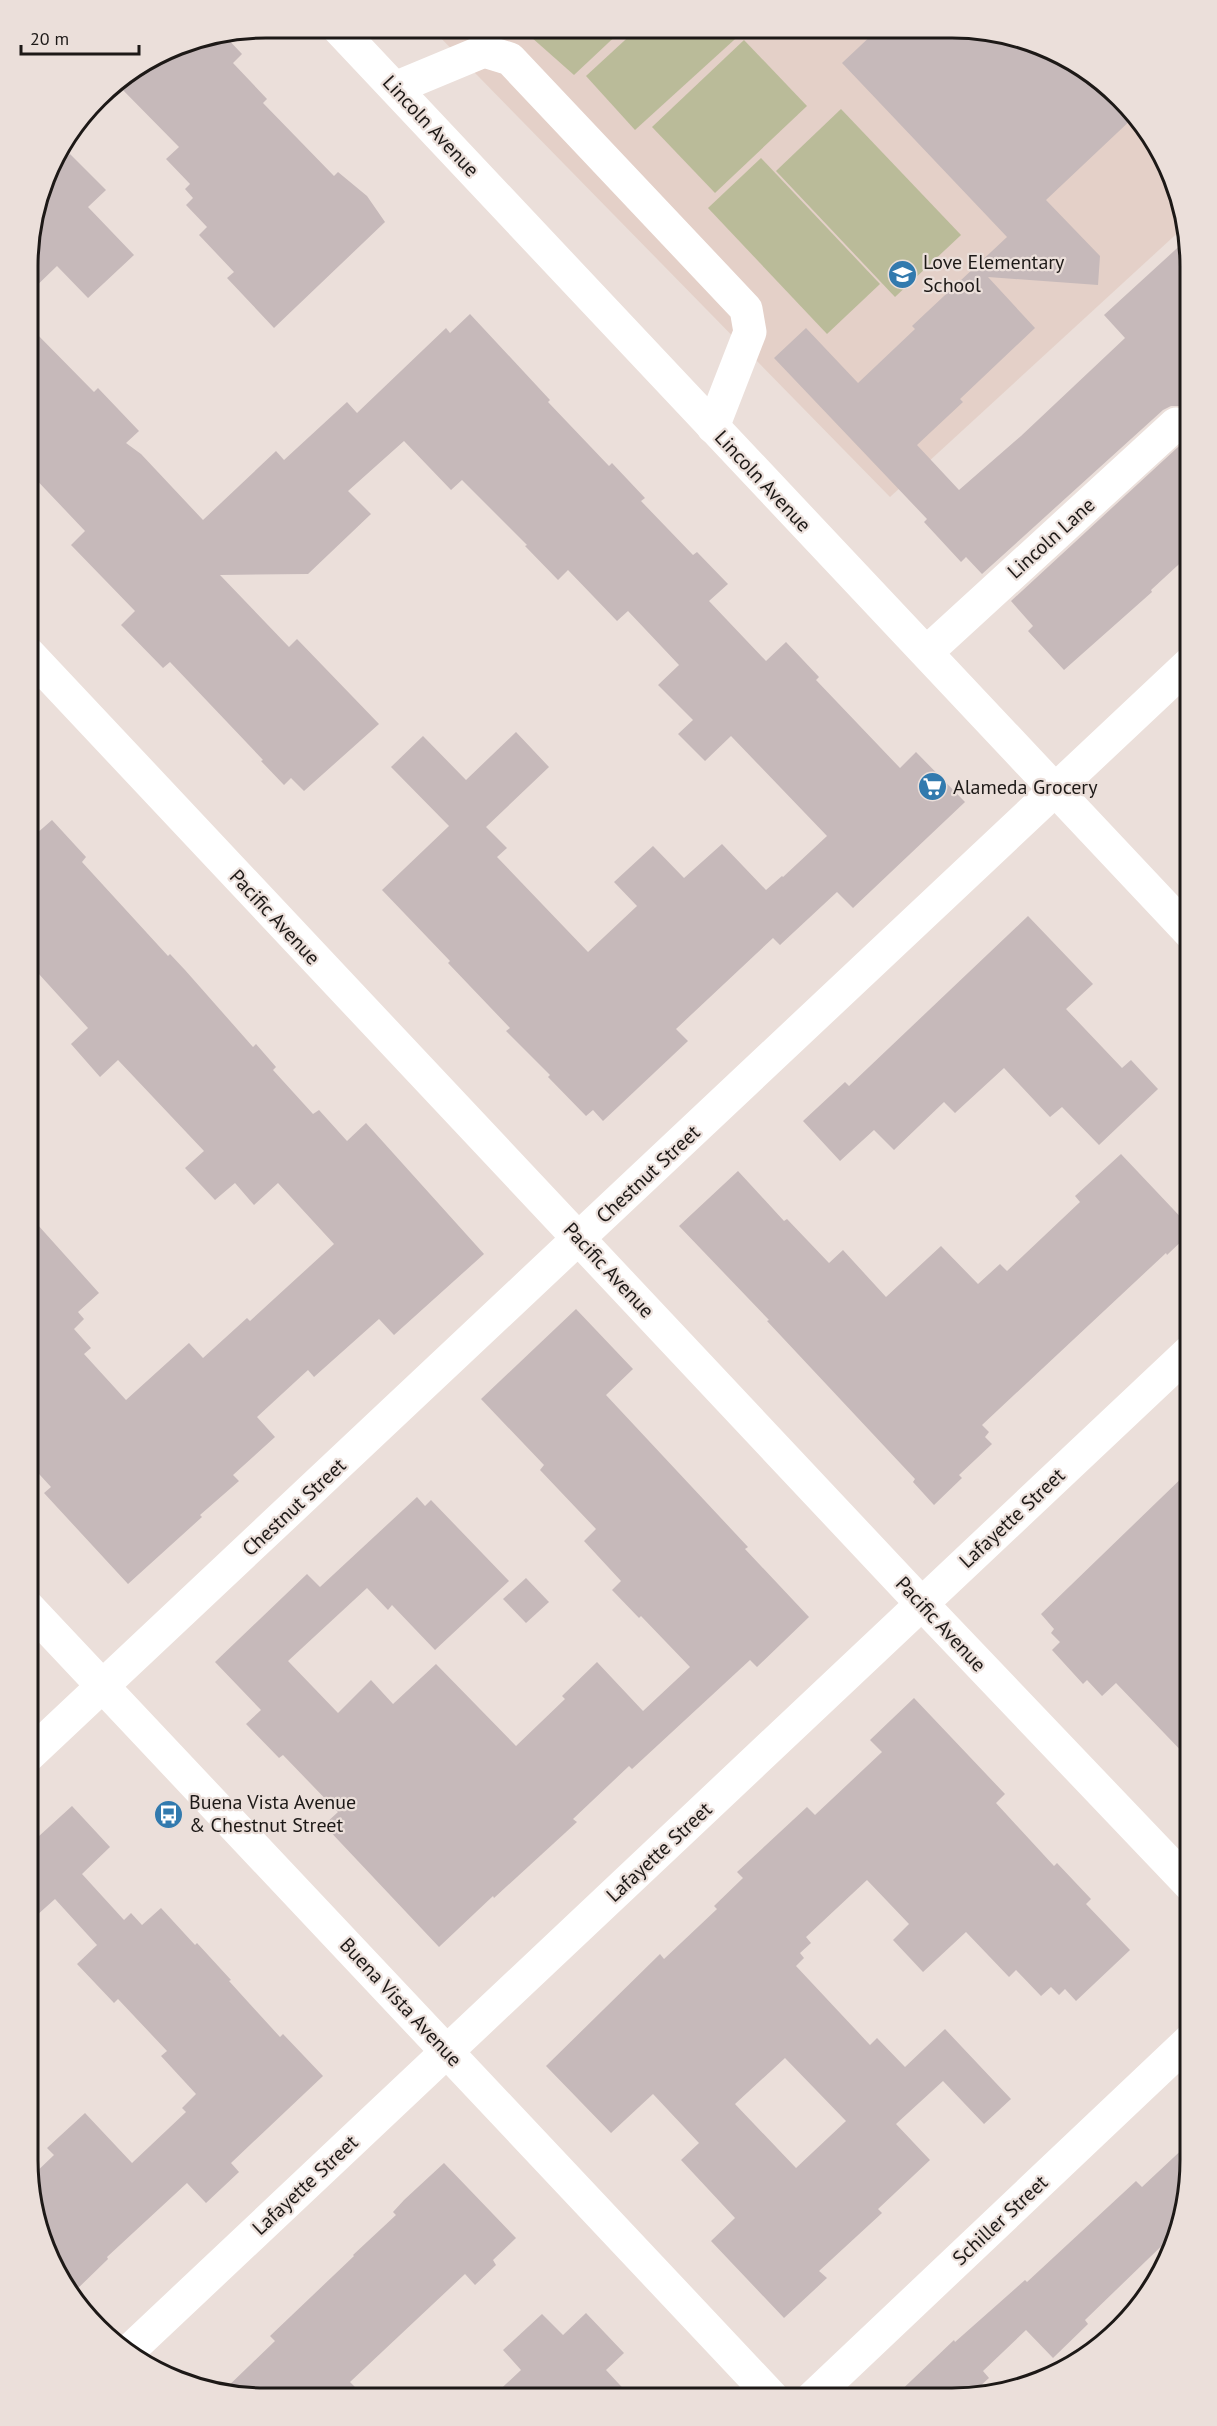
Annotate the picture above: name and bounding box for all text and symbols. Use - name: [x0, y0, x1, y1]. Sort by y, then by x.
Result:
- scale bar: [21, 18, 140, 56]
- text: 20 m: [30, 27, 69, 50]
- street label: Lincoln Avenue: [377, 70, 485, 182]
- place label: Love Elementary School: [923, 249, 1065, 298]
- school or university icon: Love Elementary School: [886, 258, 918, 290]
- street label: Lincoln Avenue: [709, 425, 817, 537]
- street label: Lincoln Lane: [1002, 492, 1100, 584]
- supermarket icon: Alameda Grocery: [916, 771, 948, 803]
- place label: Alameda Grocery: [953, 774, 1098, 800]
- street label: Pacific Avenue: [224, 864, 326, 970]
- street label: Chestnut Street: [591, 1119, 706, 1229]
- street label: Pacific Avenue: [558, 1217, 660, 1323]
- street label: Chestnut Street: [237, 1452, 352, 1562]
- street label: Lafayette Street: [954, 1462, 1071, 1574]
- street label: Pacific Avenue: [890, 1571, 992, 1677]
- place label: Buena Vista Avenue & Chestnut Street: [189, 1789, 356, 1838]
- street label: Lafayette Street: [601, 1796, 718, 1908]
- bus stop icon: Buena Vista Avenue & Chestnut Street: [152, 1798, 184, 1830]
- street label: Buena Vista Avenue: [334, 1932, 468, 2072]
- street label: Lafayette Street: [247, 2129, 364, 2241]
- street label: Schiller Street: [947, 2169, 1053, 2271]

